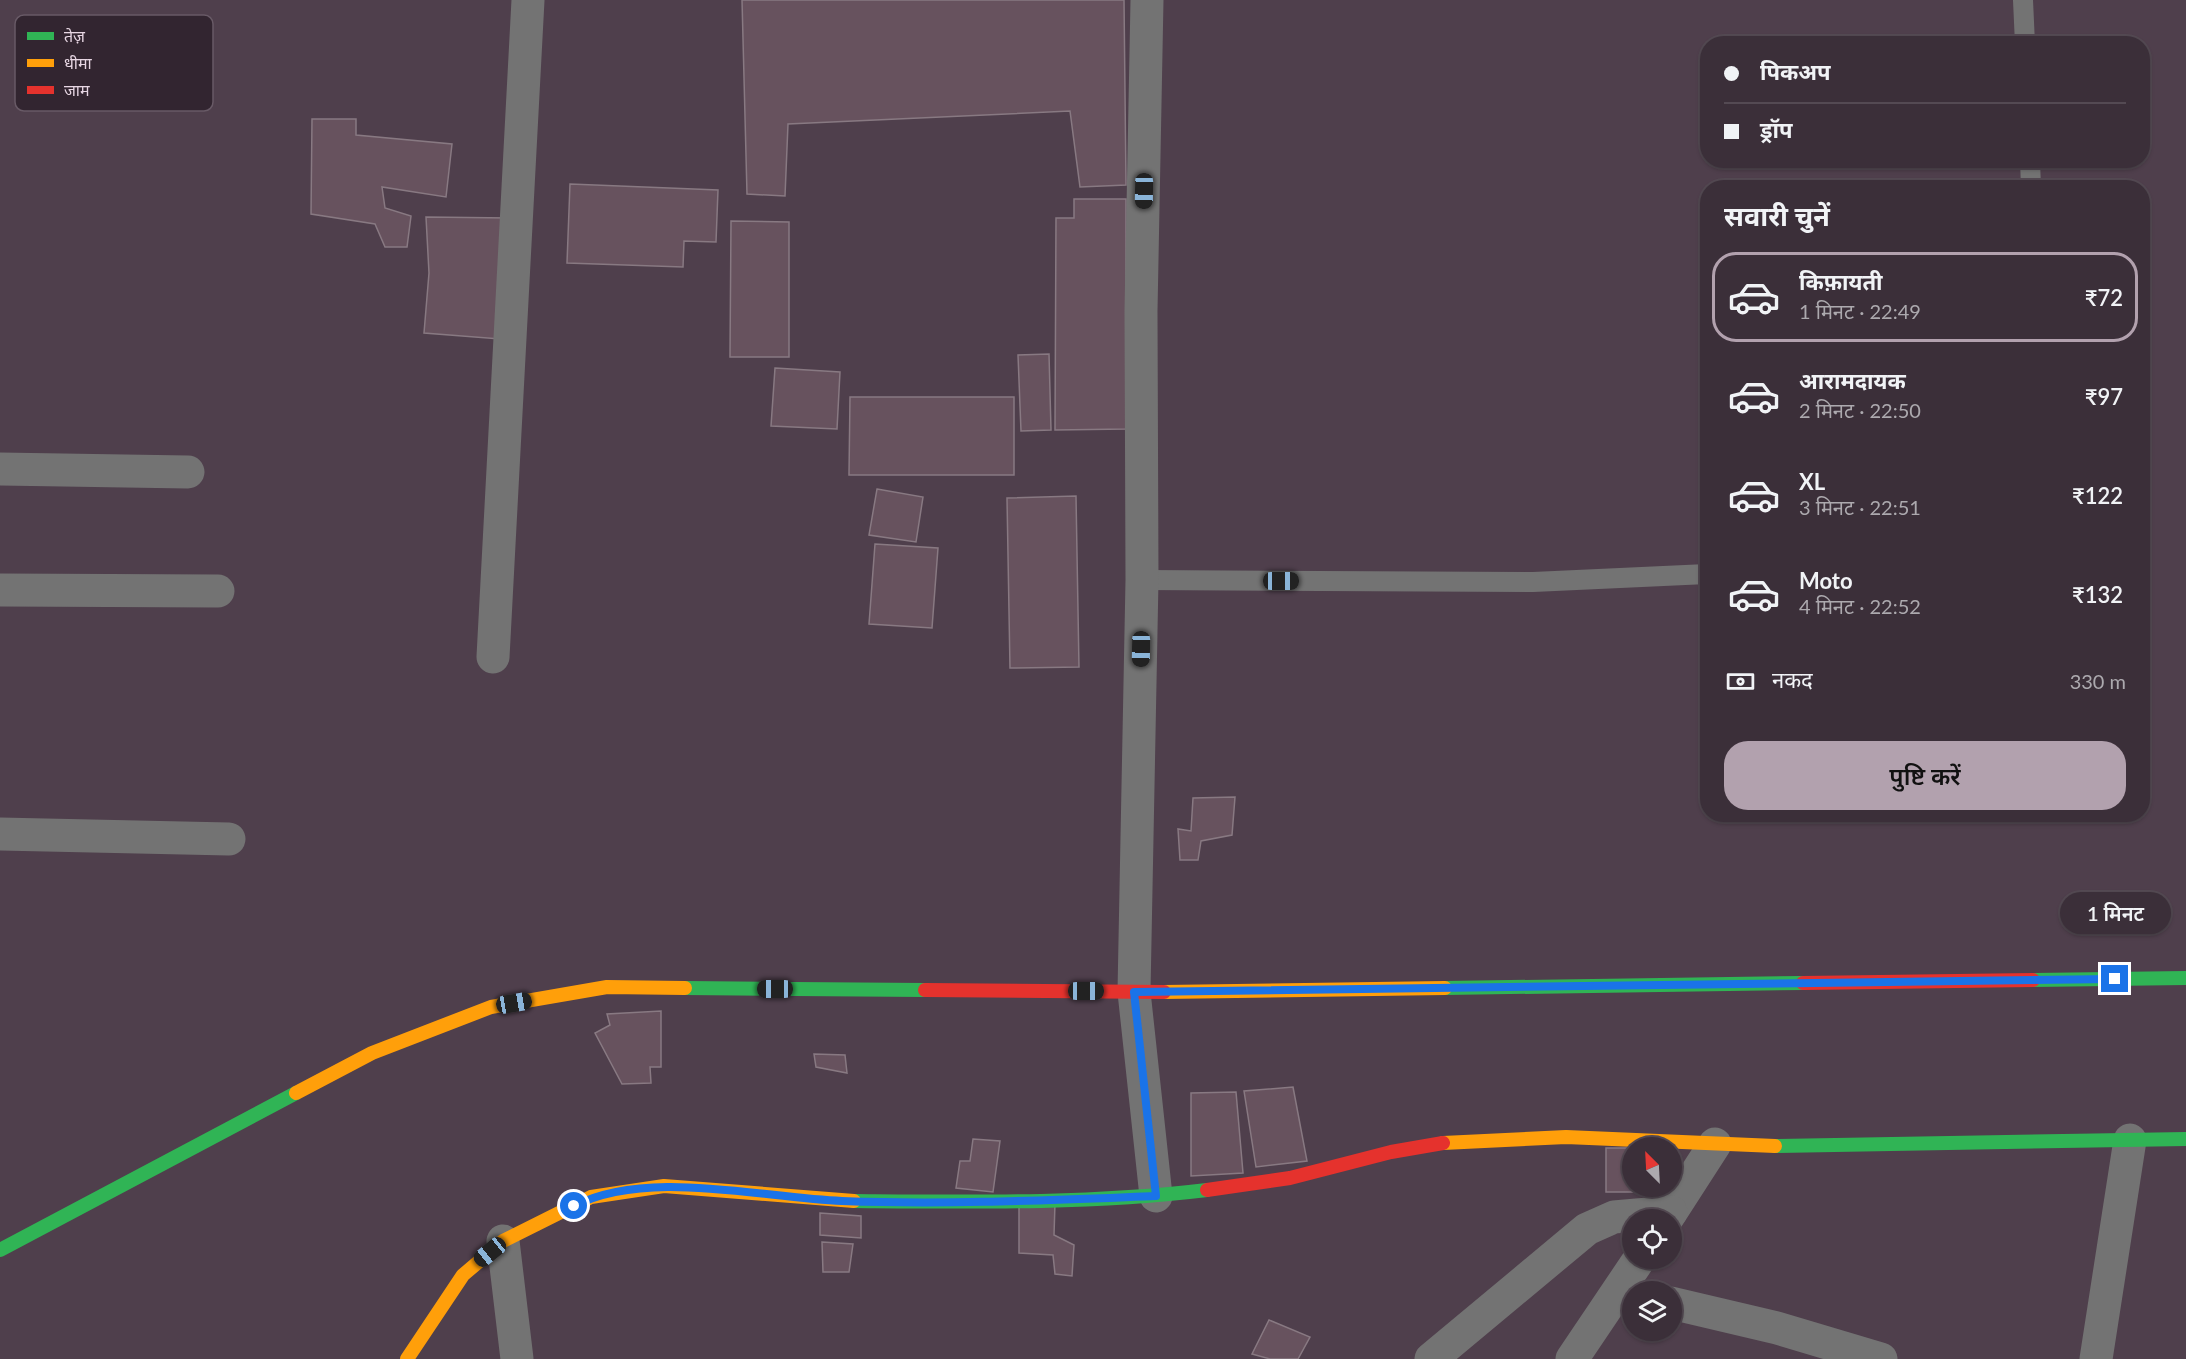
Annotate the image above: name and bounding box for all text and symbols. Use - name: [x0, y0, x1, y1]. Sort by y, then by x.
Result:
- legend: [15, 15, 213, 111]
- text: तेज़: [64, 26, 86, 45]
- text: धीमा: [64, 53, 93, 72]
- text: पिकअप: [1760, 58, 1831, 85]
- text: जाम: [64, 80, 90, 99]
- text: ड्रॉप: [1760, 116, 1793, 143]
- car: [1135, 173, 1153, 209]
- text: सवारी चुनें: [1724, 199, 1830, 232]
- text: किफ़ायती: [1799, 268, 1883, 295]
- icon: car: [1727, 270, 1781, 324]
- text: ₹72: [2085, 284, 2123, 311]
- text: 1 मिनट · 22:49: [1799, 299, 1921, 323]
- text: आरामदायक: [1799, 367, 1906, 394]
- icon: car: [1727, 369, 1781, 423]
- text: ₹97: [2085, 383, 2123, 410]
- text: 2 मिनट · 22:50: [1799, 398, 1921, 422]
- icon: car: [1727, 468, 1781, 522]
- text: XL: [1799, 468, 1825, 495]
- text: ₹122: [2072, 482, 2123, 509]
- text: 3 मिनट · 22:51: [1799, 495, 1921, 519]
- icon: car: [1727, 567, 1781, 621]
- text: Moto: [1799, 567, 1853, 594]
- car: [1263, 572, 1299, 590]
- text: ₹132: [2072, 581, 2123, 608]
- text: 4 मिनट · 22:52: [1799, 594, 1921, 618]
- car: [1132, 631, 1150, 667]
- icon: cash: [1724, 665, 1757, 698]
- text: नकद: [1772, 666, 1813, 693]
- text: 330 m: [2070, 669, 2126, 693]
- button: पुष्टि करें: [1724, 741, 2126, 810]
- callout: 1 मिनट: [2060, 892, 2170, 934]
- text: 1 मिनट: [2087, 901, 2144, 925]
- route end: [2101, 965, 2128, 992]
- car: [757, 980, 793, 998]
- car: [1068, 982, 1104, 1000]
- car: [495, 991, 533, 1015]
- north arrow: [1622, 1137, 1682, 1197]
- map controls: [1622, 1137, 1682, 1341]
- route start: [560, 1192, 587, 1219]
- button: locate: [1622, 1209, 1682, 1269]
- car: [470, 1234, 510, 1270]
- button: layers: [1622, 1281, 1682, 1341]

